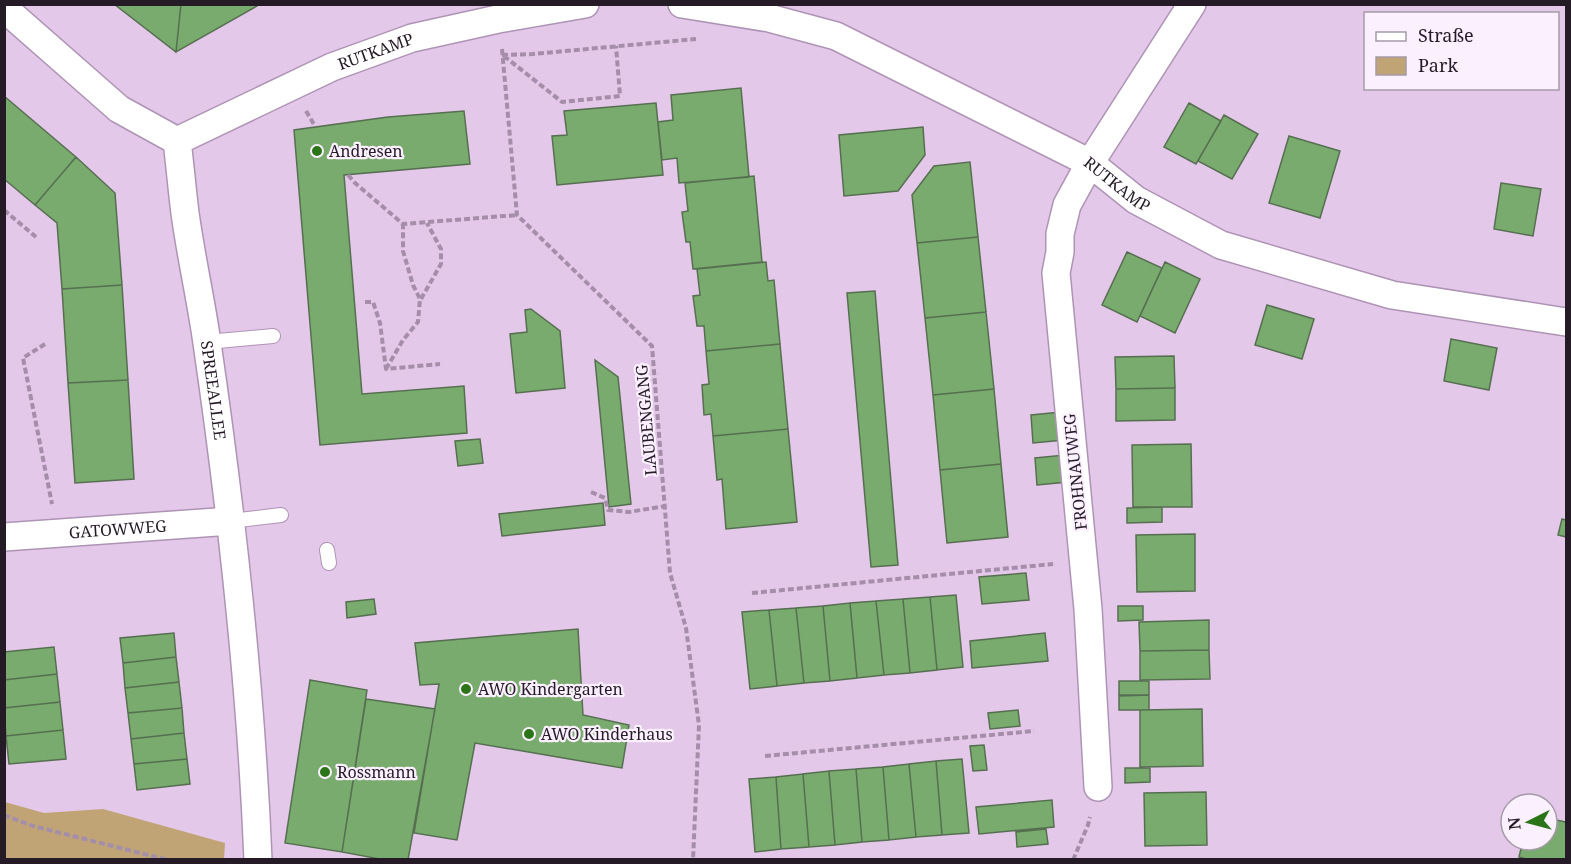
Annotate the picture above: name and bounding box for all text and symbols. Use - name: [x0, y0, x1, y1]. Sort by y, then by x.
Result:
- legend: [1364, 12, 1559, 90]
- text: Straße: [1418, 23, 1474, 47]
- street label: RUTKAMP: [335, 27, 417, 75]
- text: Park: [1418, 53, 1458, 77]
- place label: Andresen: [329, 140, 403, 162]
- marker: Andresen: [310, 144, 324, 158]
- street label: RUTKAMP: [1079, 151, 1155, 217]
- street label: SPREEALLEE: [196, 339, 231, 441]
- street label: LAUBENGANG: [630, 363, 662, 476]
- street label: FROHNAUWEG: [1058, 412, 1092, 531]
- street label: GATOWWEG: [68, 515, 168, 543]
- place label: AWO Kindergarten: [478, 678, 623, 700]
- marker: AWO Kindergarten: [459, 682, 473, 696]
- place label: AWO Kinderhaus: [541, 723, 673, 745]
- marker: AWO Kinderhaus: [522, 727, 536, 741]
- place label: Rossmann: [337, 761, 416, 783]
- marker: Rossmann: [318, 765, 332, 779]
- north arrow: [1499, 792, 1559, 852]
- text: N: [1502, 816, 1526, 831]

